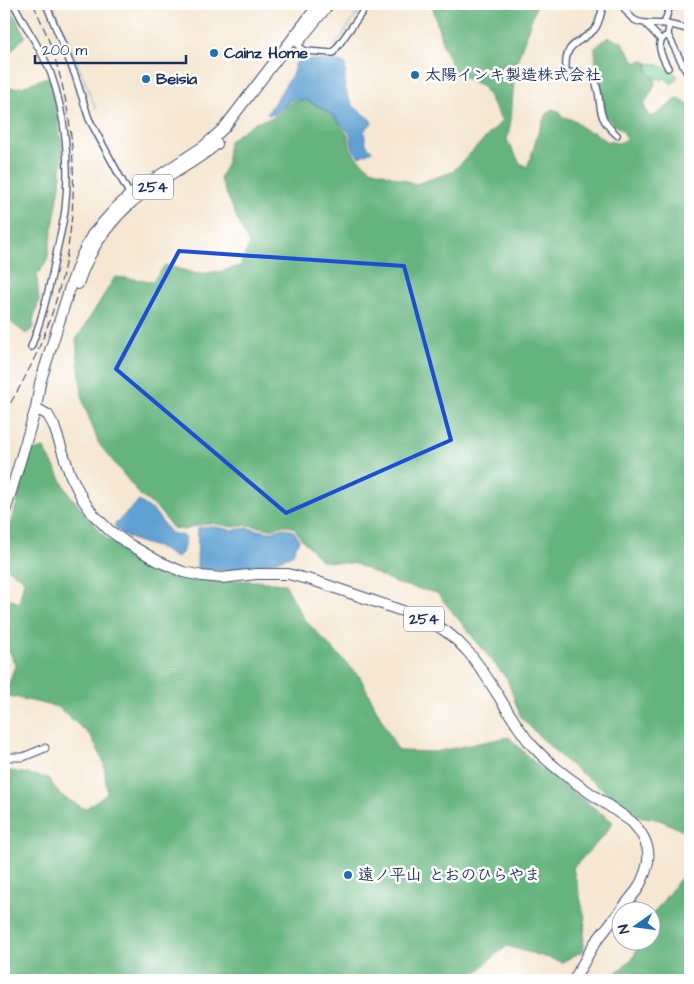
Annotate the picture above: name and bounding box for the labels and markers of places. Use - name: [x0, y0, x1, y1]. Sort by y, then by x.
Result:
- place label: Cainz Home: [224, 42, 308, 64]
- marker: Cainz Home: [208, 47, 220, 59]
- place label: 太陽インキ製造株式会社: [425, 64, 601, 86]
- place label: Beisia: [156, 68, 198, 90]
- marker: 太陽インキ製造株式会社: [409, 69, 421, 81]
- marker: Beisia: [140, 73, 152, 85]
- place label: 遠ノ平山 とおのひらやま: [358, 864, 540, 886]
- marker: 遠ノ平山 とおのひらやま: [342, 869, 354, 881]

